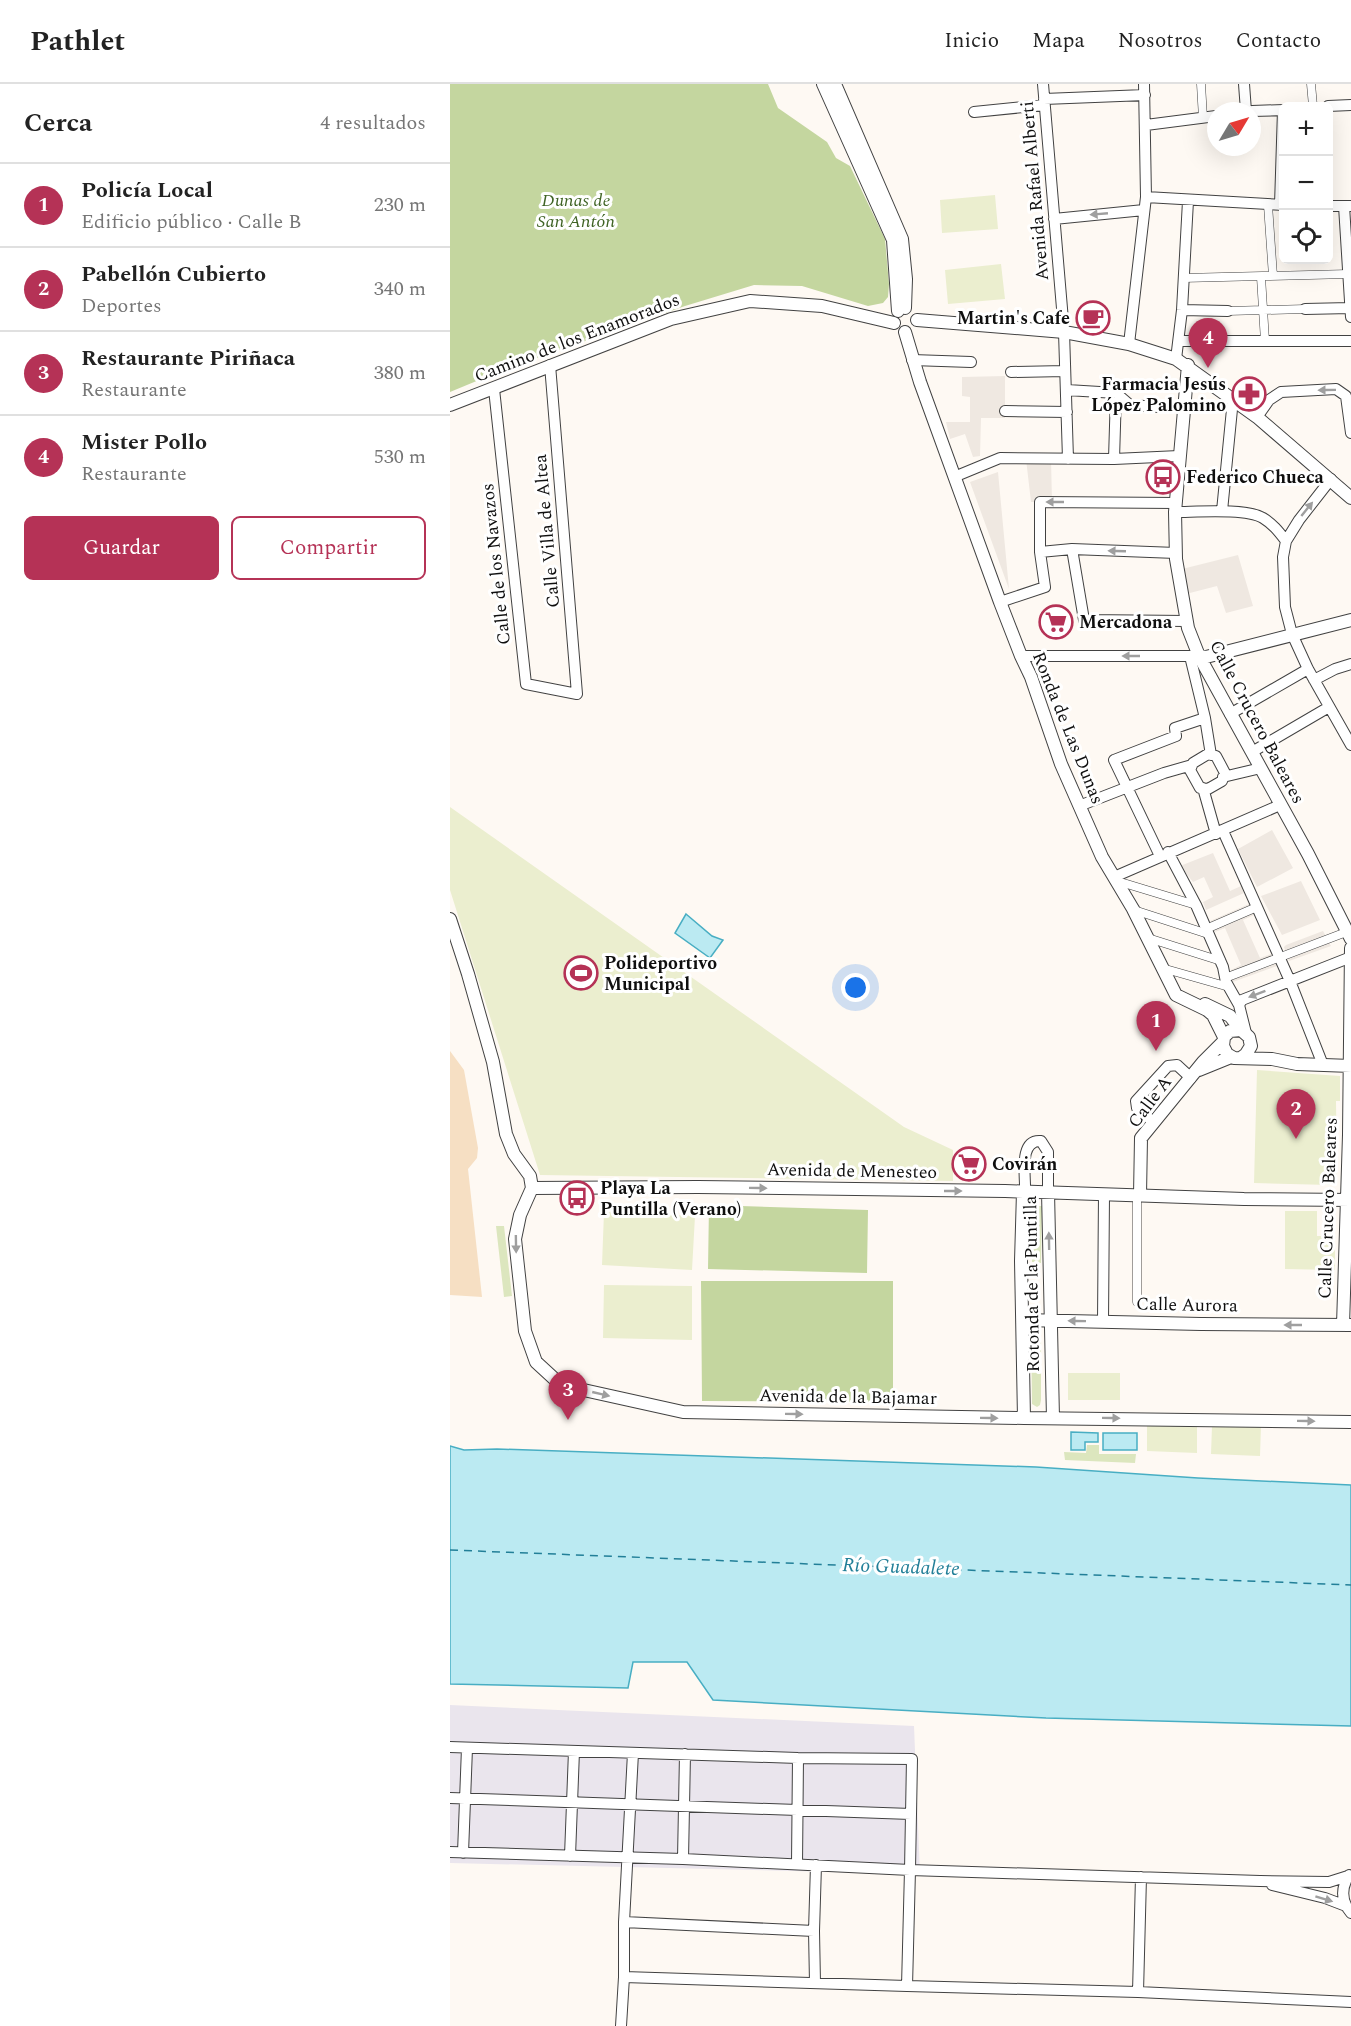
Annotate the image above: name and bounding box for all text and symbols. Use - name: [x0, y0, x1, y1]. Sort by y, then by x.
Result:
- text: Pathlet: [30, 20, 125, 63]
- text: Inicio: [944, 25, 999, 57]
- text: Mapa: [1032, 25, 1085, 57]
- text: Nosotros: [1118, 25, 1203, 57]
- text: Contacto: [1236, 25, 1321, 57]
- street label: Avenida Rafael Alberti: [1014, 100, 1056, 282]
- north arrow: [1207, 102, 1261, 156]
- map controls: [1279, 102, 1333, 264]
- button: +: [1279, 102, 1333, 156]
- text: Cerca: [24, 103, 92, 143]
- text: 4 resultados: [320, 108, 426, 138]
- button: −: [1279, 156, 1333, 210]
- text: Policía Local: [81, 174, 213, 207]
- park label: Dunas de San Antón: [537, 187, 615, 235]
- text: 1: [38, 190, 49, 220]
- text: 230 m: [374, 190, 426, 220]
- text: Edificio público · Calle B: [81, 207, 301, 237]
- one-way arrow: [1090, 209, 1109, 219]
- button: locate: [1279, 210, 1333, 264]
- text: Pabellón Cubierto: [81, 258, 266, 291]
- text: 2: [38, 274, 49, 304]
- text: 340 m: [374, 274, 426, 304]
- street label: Camino de los Enamorados: [470, 286, 684, 390]
- text: Deportes: [81, 291, 162, 321]
- cafe icon: Martin's Cafe: [1075, 300, 1111, 336]
- place label: Martin's Cafe: [957, 305, 1070, 332]
- pin: 4: [1188, 318, 1227, 368]
- text: Restaurante Piriñaca: [81, 342, 295, 375]
- text: 3: [38, 358, 49, 388]
- text: 380 m: [374, 358, 426, 388]
- place label: Farmacia Jesús López Palomino: [1091, 371, 1226, 419]
- text: Restaurante: [81, 375, 187, 405]
- pharmacy icon: Farmacia Jesús López Palomino: [1231, 376, 1267, 412]
- one-way arrow: [1317, 385, 1336, 395]
- text: Mister Pollo: [81, 426, 207, 459]
- text: 4: [38, 442, 49, 472]
- text: 530 m: [374, 442, 426, 472]
- street label: Calle Villa de Altea: [527, 453, 567, 609]
- text: Restaurante: [81, 459, 187, 489]
- bus stop icon: Federico Chueca: [1145, 459, 1181, 495]
- place label: Federico Chueca: [1186, 464, 1325, 491]
- street label: Calle de los Navazos: [474, 482, 518, 646]
- one-way arrow: [1045, 497, 1064, 507]
- one-way arrow: [1301, 502, 1313, 517]
- button: Guardar: [24, 516, 219, 580]
- button: Compartir: [231, 516, 426, 580]
- one-way arrow: [1108, 546, 1127, 556]
- supermarket icon: Mercadona: [1038, 604, 1074, 640]
- place label: Mercadona: [1079, 609, 1173, 636]
- street label: Calle Crucero Baleares: [1202, 635, 1312, 809]
- street label: Ronda de Las Dunas: [1025, 648, 1111, 808]
- one-way arrow: [1122, 651, 1141, 661]
- place label: Polideportivo Municipal: [604, 950, 717, 998]
- sports icon: Polideportivo Municipal: [563, 955, 599, 991]
- your location: [841, 973, 870, 1002]
- one-way arrow: [1248, 990, 1266, 999]
- pin: 1: [1136, 1002, 1176, 1051]
- street label: Calle A: [1121, 1070, 1179, 1134]
- pin: 2: [1276, 1090, 1316, 1139]
- street label: Calle Crucero Baleares: [1311, 1117, 1345, 1299]
- supermarket icon: Covirán: [951, 1146, 987, 1182]
- place label: Covirán: [992, 1151, 1057, 1178]
- street label: Avenida de Menesteo: [767, 1156, 937, 1186]
- place label: Playa La Puntilla (Verano): [600, 1175, 741, 1223]
- bus stop icon: Playa La Puntilla (Verano): [559, 1180, 595, 1216]
- one-way arrow: [749, 1184, 768, 1193]
- one-way arrow: [944, 1186, 963, 1195]
- street label: Rotonda de la Puntilla: [1017, 1195, 1047, 1373]
- one-way arrow: [1044, 1232, 1054, 1251]
- one-way arrow: [511, 1235, 521, 1254]
- street label: Calle Aurora: [1136, 1291, 1238, 1319]
- one-way arrow: [1067, 1316, 1086, 1326]
- one-way arrow: [1283, 1320, 1302, 1330]
- pin: 3: [548, 1370, 588, 1420]
- street label: Avenida de la Bajamar: [759, 1382, 937, 1412]
- one-way arrow: [591, 1389, 610, 1399]
- one-way arrow: [784, 1409, 803, 1419]
- one-way arrow: [979, 1413, 998, 1423]
- one-way arrow: [1102, 1414, 1121, 1423]
- one-way arrow: [1297, 1416, 1316, 1426]
- water label: Río Guadalete: [842, 1550, 960, 1584]
- one-way arrow: [1315, 1894, 1333, 1904]

